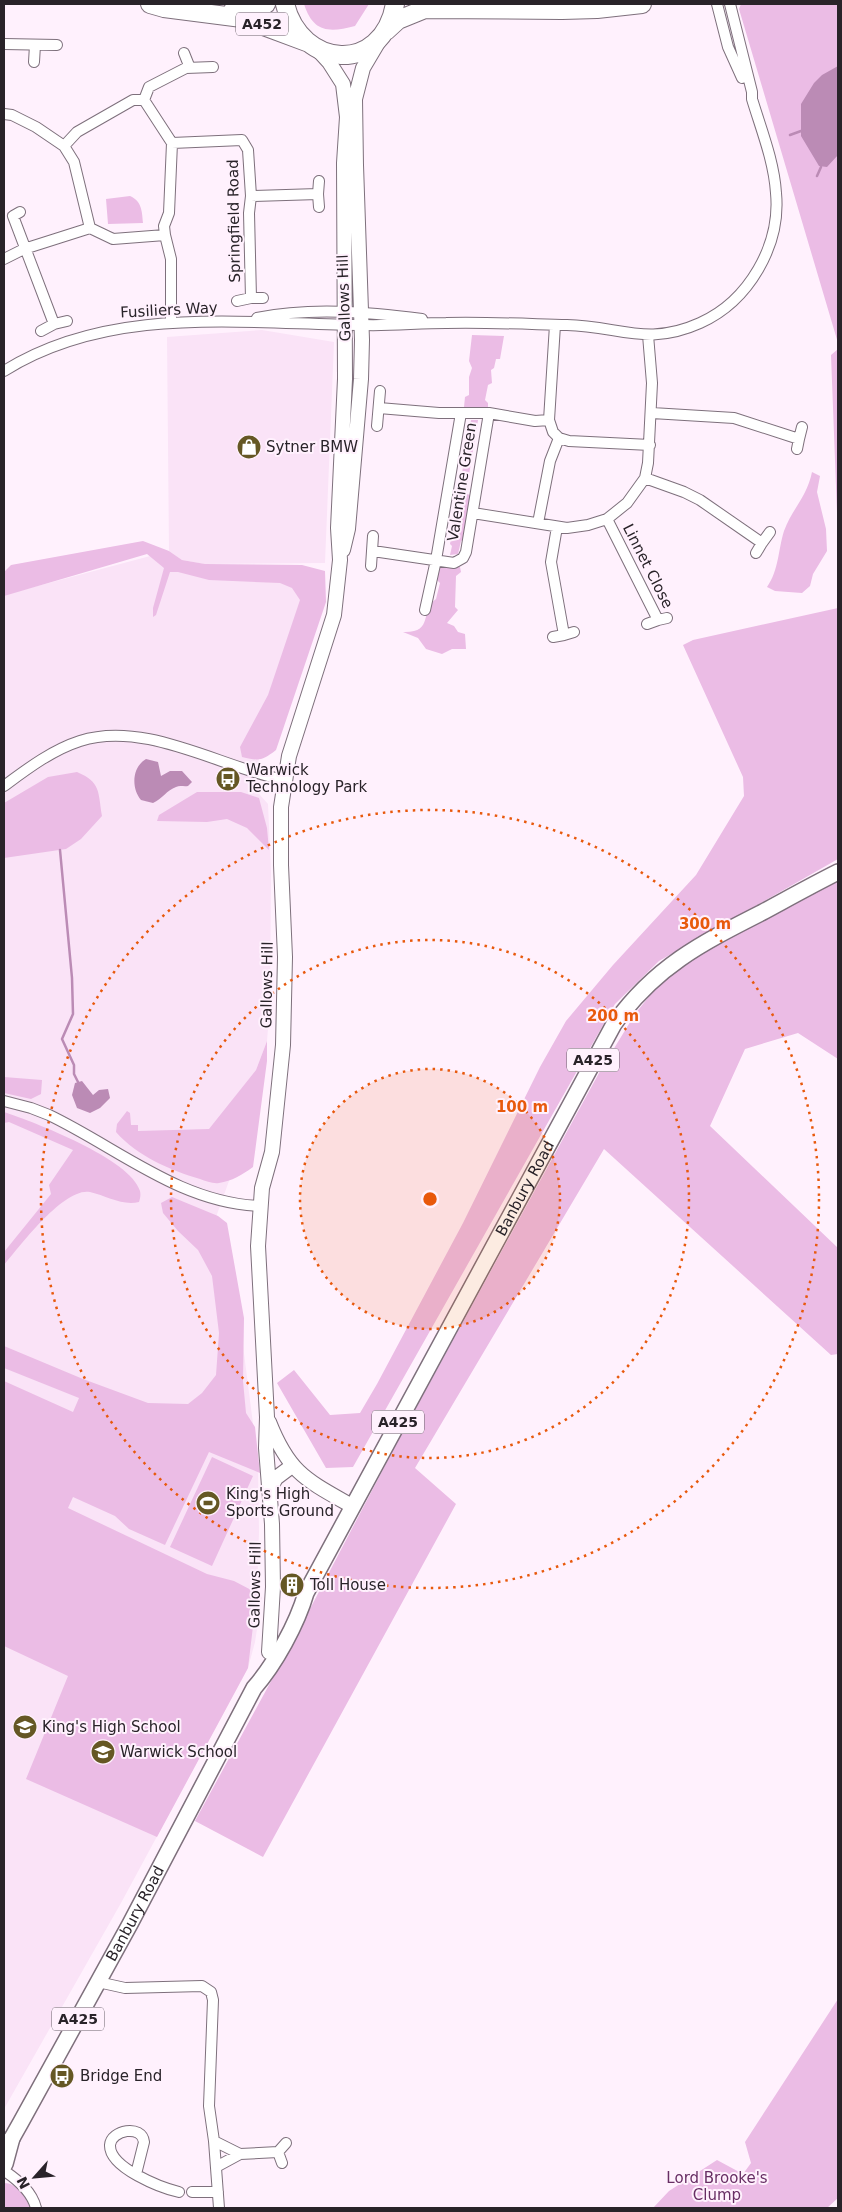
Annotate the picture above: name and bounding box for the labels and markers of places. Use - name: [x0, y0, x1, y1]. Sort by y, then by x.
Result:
- shop icon: Sytner BMW: [236, 434, 262, 460]
- place label: Sytner BMW: [266, 438, 358, 456]
- place label: Warwick Technology Park: [245, 761, 368, 796]
- bus stop icon: Warwick Technology Park: [215, 766, 241, 792]
- centre of rings: [421, 1190, 439, 1208]
- place label: King's High Sports Ground: [226, 1485, 334, 1520]
- sports icon: King's High Sports Ground: [195, 1490, 221, 1516]
- building icon: Toll House: [279, 1572, 305, 1598]
- place label: Toll House: [309, 1576, 386, 1594]
- school or university icon: King's High School: [12, 1714, 38, 1740]
- place label: King's High School: [42, 1718, 181, 1736]
- school or university icon: Warwick School: [90, 1739, 116, 1765]
- place label: Warwick School: [120, 1743, 237, 1761]
- bus stop icon: Bridge End: [49, 2063, 75, 2089]
- place label: Bridge End: [80, 2067, 162, 2085]

